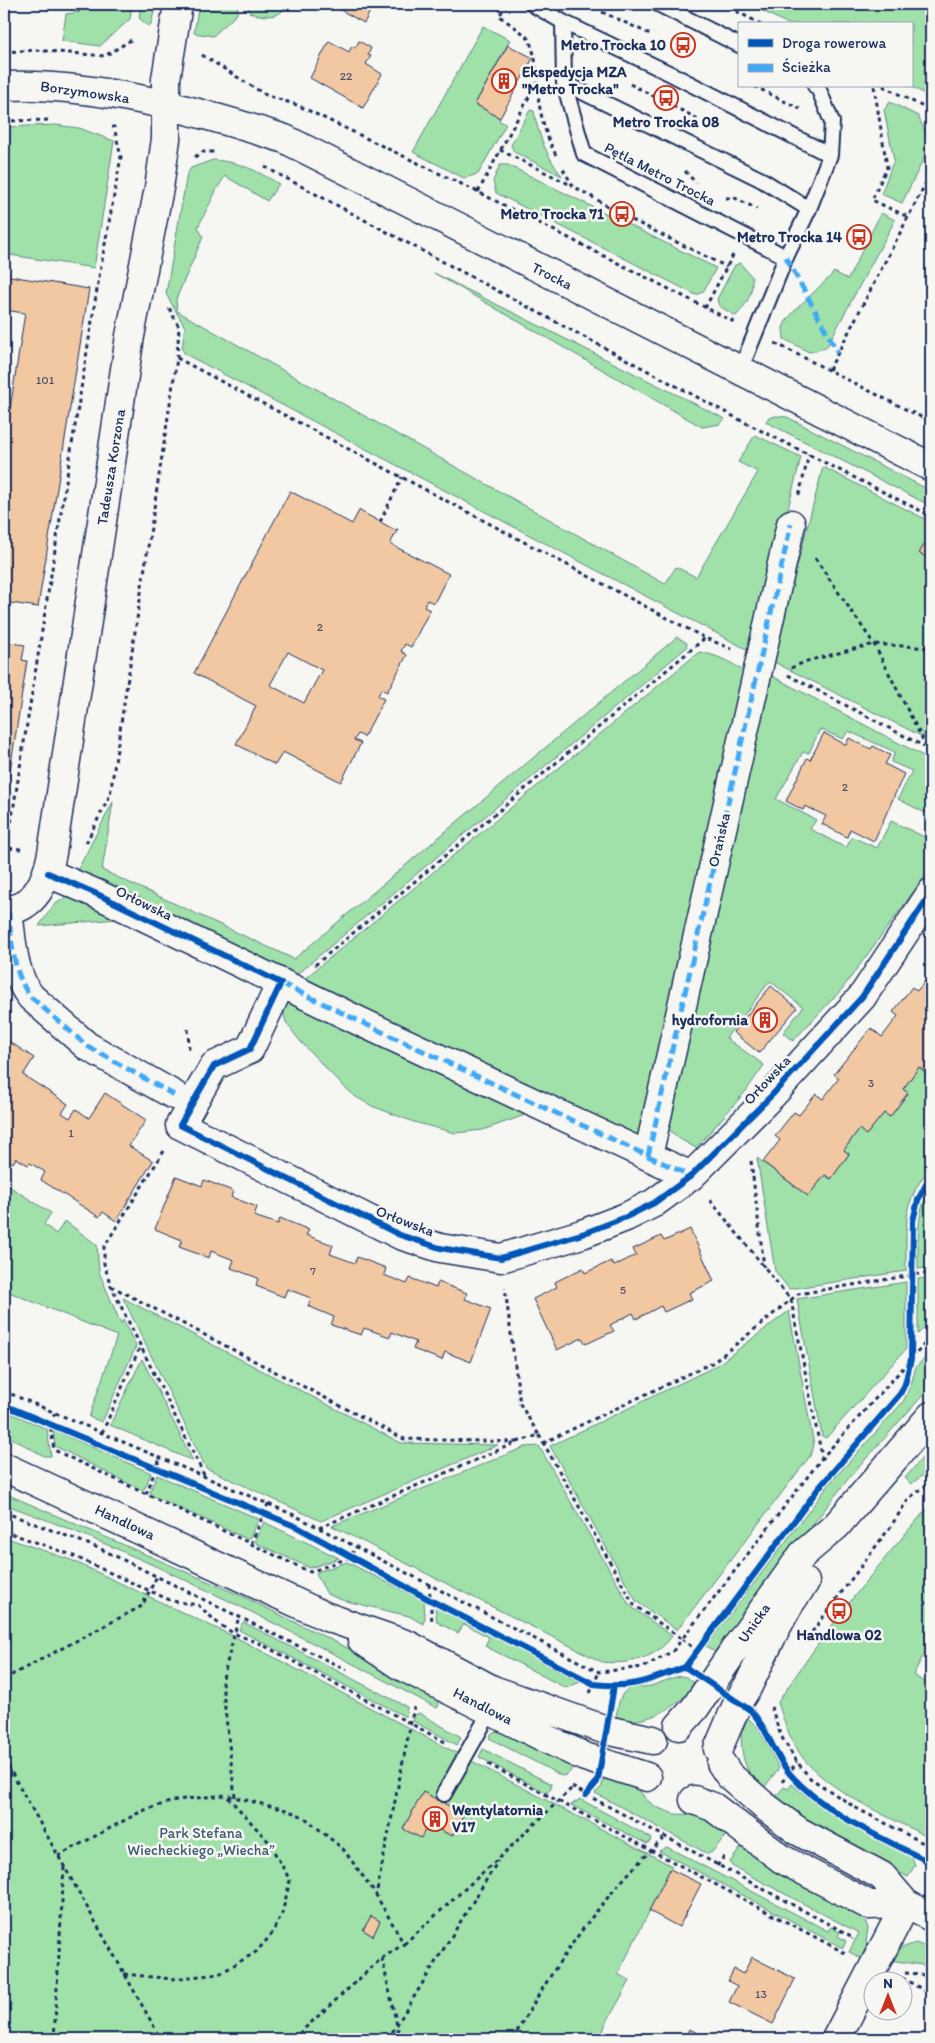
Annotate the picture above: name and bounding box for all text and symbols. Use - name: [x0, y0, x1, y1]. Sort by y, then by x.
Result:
- legend: [738, 22, 912, 88]
- bus stop icon: Metro Trocka 10: [670, 32, 696, 58]
- text: Droga rowerowa: [782, 34, 886, 52]
- place label: Metro Trocka 10: [561, 36, 666, 54]
- text: Ścieżka: [782, 58, 831, 76]
- place label: Ekspedycja MZA "Metro Trocka": [522, 63, 627, 98]
- building icon: Ekspedycja MZA "Metro Trocka": [491, 68, 517, 94]
- house number: 22: [340, 69, 353, 83]
- street label: Borzymowska: [39, 77, 131, 107]
- bus stop icon: Metro Trocka 08: [653, 85, 679, 111]
- place label: Metro Trocka 08: [613, 113, 720, 131]
- street label: Pętla Metro Trocka: [602, 138, 719, 210]
- bus stop icon: Metro Trocka 71: [609, 201, 635, 227]
- place label: Metro Trocka 71: [500, 205, 604, 223]
- bus stop icon: Metro Trocka 14: [846, 224, 872, 250]
- place label: Metro Trocka 14: [737, 228, 842, 246]
- street label: Trocka: [529, 258, 576, 294]
- house number: 101: [36, 373, 55, 387]
- street label: Tadeusza Korzona: [93, 408, 129, 526]
- house number: 2: [317, 620, 324, 634]
- house number: 2: [842, 780, 849, 794]
- street label: Orańska: [704, 811, 734, 869]
- street label: Orłowska: [113, 882, 176, 925]
- building icon: hydrofornia: [752, 1007, 778, 1033]
- place label: hydrofornia: [672, 1011, 748, 1030]
- street label: Orłowska: [740, 1051, 795, 1108]
- house number: 3: [868, 1076, 875, 1090]
- house number: 1: [68, 1126, 74, 1140]
- street label: Orłowska: [373, 1202, 437, 1241]
- house number: 7: [310, 1264, 316, 1278]
- house number: 5: [620, 1283, 626, 1297]
- street label: Handlowa: [92, 1500, 158, 1544]
- bus stop icon: Handlowa 02: [826, 1598, 852, 1624]
- street label: Unicka: [734, 1599, 774, 1646]
- place label: Handlowa 02: [796, 1626, 882, 1644]
- street label: Handlowa: [450, 1683, 516, 1729]
- place label: Wentylatornia V17: [452, 1801, 544, 1836]
- building icon: Wentylatornia V17: [422, 1806, 448, 1832]
- park label: Park Stefana Wiecheckiego „Wiecha”: [127, 1824, 275, 1859]
- north arrow: [862, 1970, 912, 2020]
- text: N: [883, 1975, 893, 1992]
- house number: 13: [755, 1987, 768, 2001]

